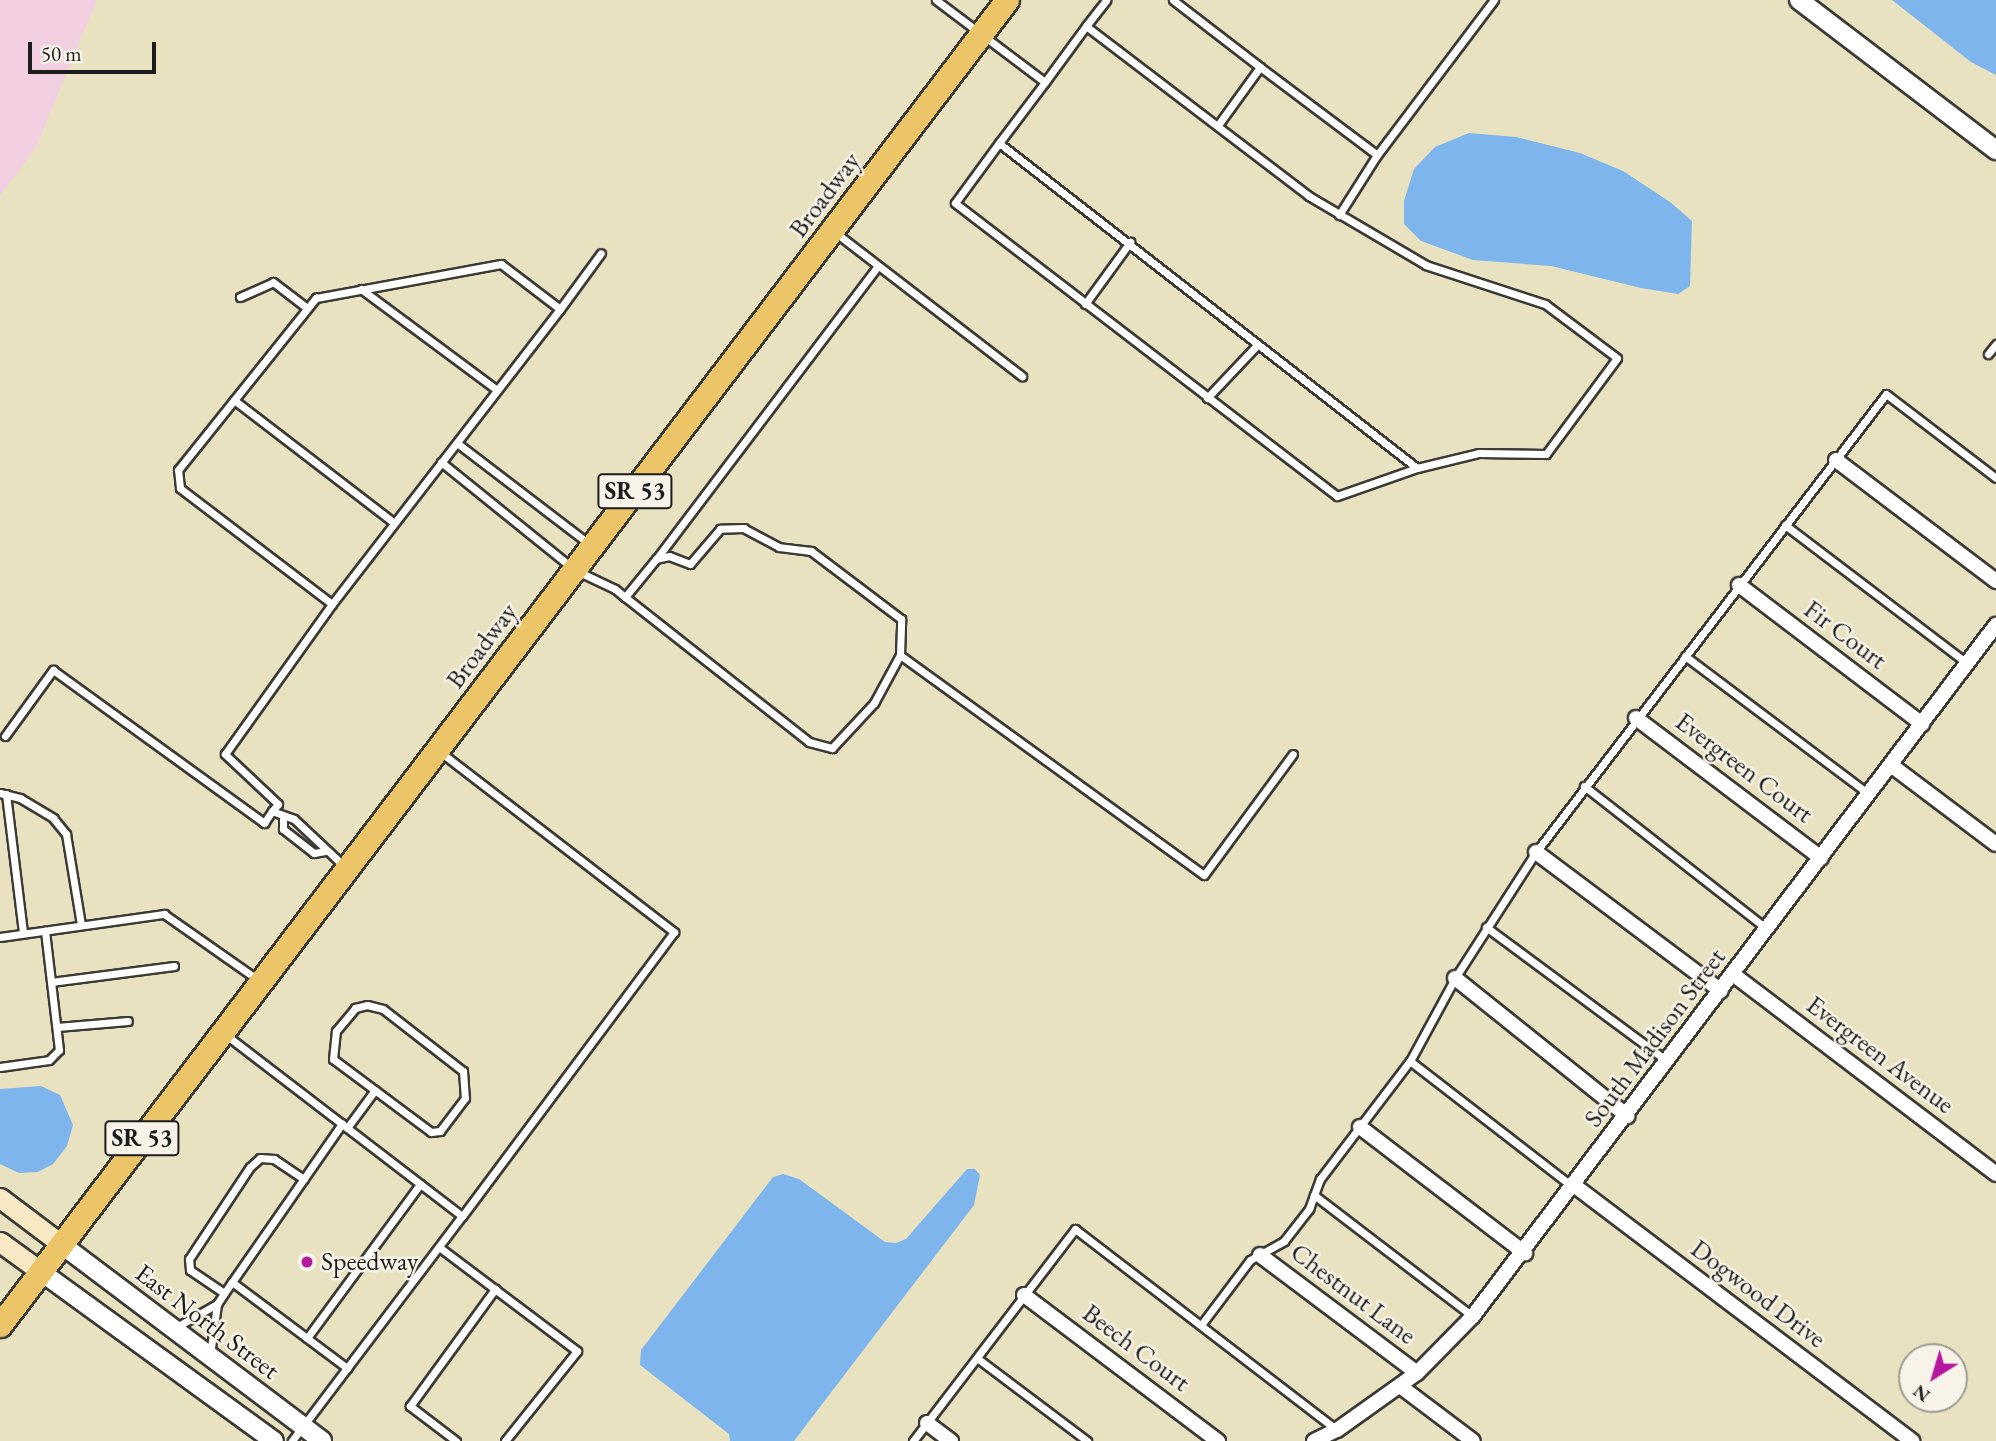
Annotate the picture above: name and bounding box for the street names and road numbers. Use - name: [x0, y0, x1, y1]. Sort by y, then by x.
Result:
- street label: Broadway: [783, 146, 867, 244]
- road number: SR 53: [596, 470, 674, 512]
- street label: Fir Court: [1797, 594, 1893, 676]
- street label: Broadway: [440, 597, 524, 695]
- street label: Evergreen Court: [1669, 706, 1819, 830]
- street label: South Madison Street: [1578, 943, 1732, 1133]
- street label: Evergreen Avenue: [1800, 989, 1960, 1121]
- road number: SR 53: [104, 1118, 180, 1158]
- street label: Dogwood Drive: [1684, 1233, 1832, 1355]
- street label: Chestnut Lane: [1284, 1237, 1422, 1351]
- street label: East North Street: [129, 1258, 285, 1386]
- street label: Beech Court: [1076, 1298, 1196, 1398]

